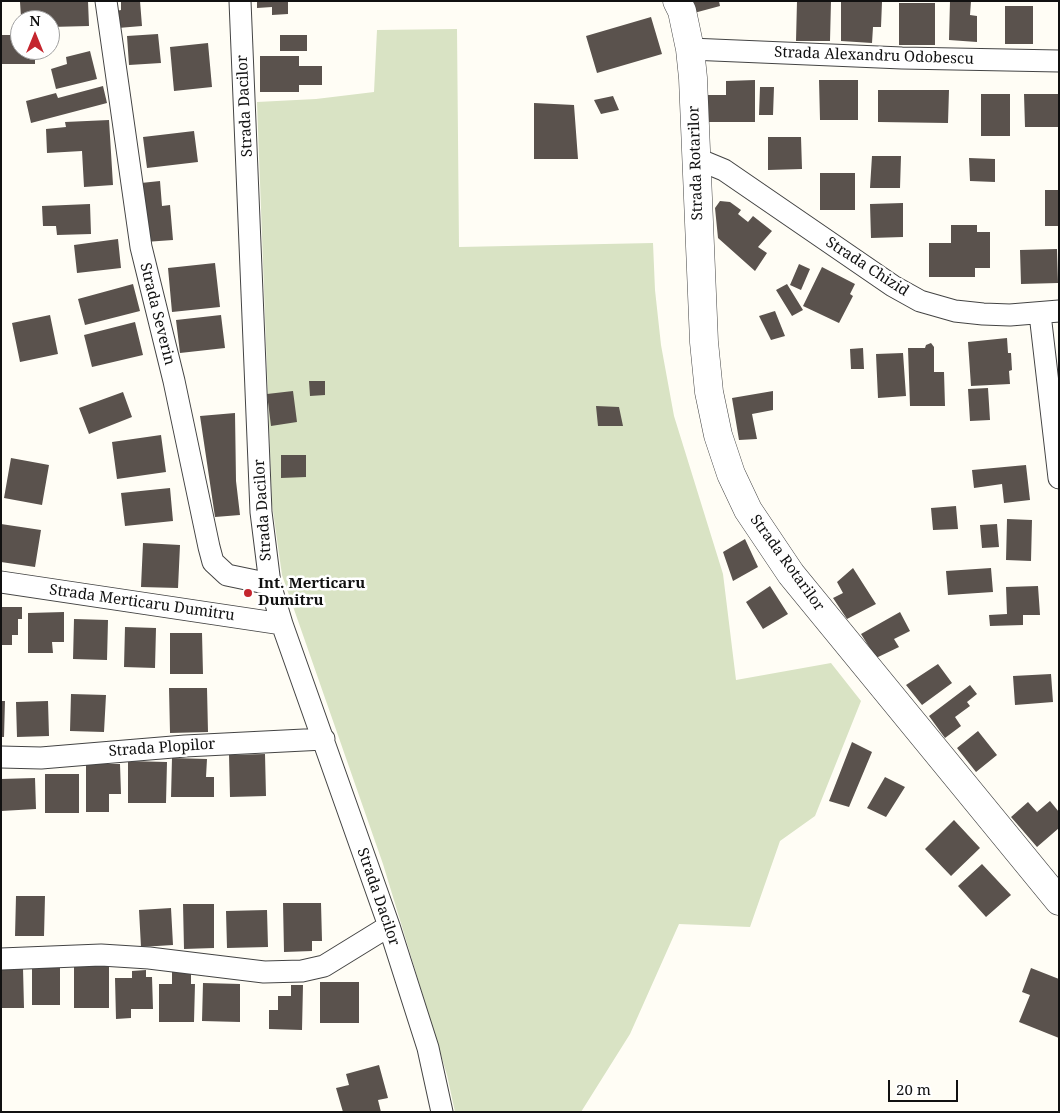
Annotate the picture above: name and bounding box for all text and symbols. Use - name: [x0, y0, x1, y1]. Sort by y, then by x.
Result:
- north arrow: [10, 10, 60, 60]
- text: N: [29, 11, 41, 30]
- street label: Strada Alexandru Odobescu: [774, 44, 974, 68]
- street label: Strada Dacilor: [233, 55, 257, 157]
- street label: Strada Rotarilor: [685, 105, 707, 221]
- street label: Strada Chizid: [822, 233, 912, 301]
- street label: Strada Severin: [136, 261, 178, 367]
- street label: Strada Dacilor: [250, 458, 276, 562]
- street label: Strada Rotarilor: [746, 511, 828, 615]
- place label: Int. Merticaru Dumitru: [258, 575, 365, 610]
- street label: Strada Merticaru Dumitru: [48, 581, 236, 625]
- marker: Int. Merticaru Dumitru: [242, 587, 254, 599]
- street label: Strada Plopilor: [108, 735, 216, 761]
- street label: Strada Dacilor: [353, 846, 403, 948]
- scale bar: [890, 1070, 960, 1102]
- text: 20 m: [896, 1079, 931, 1099]

